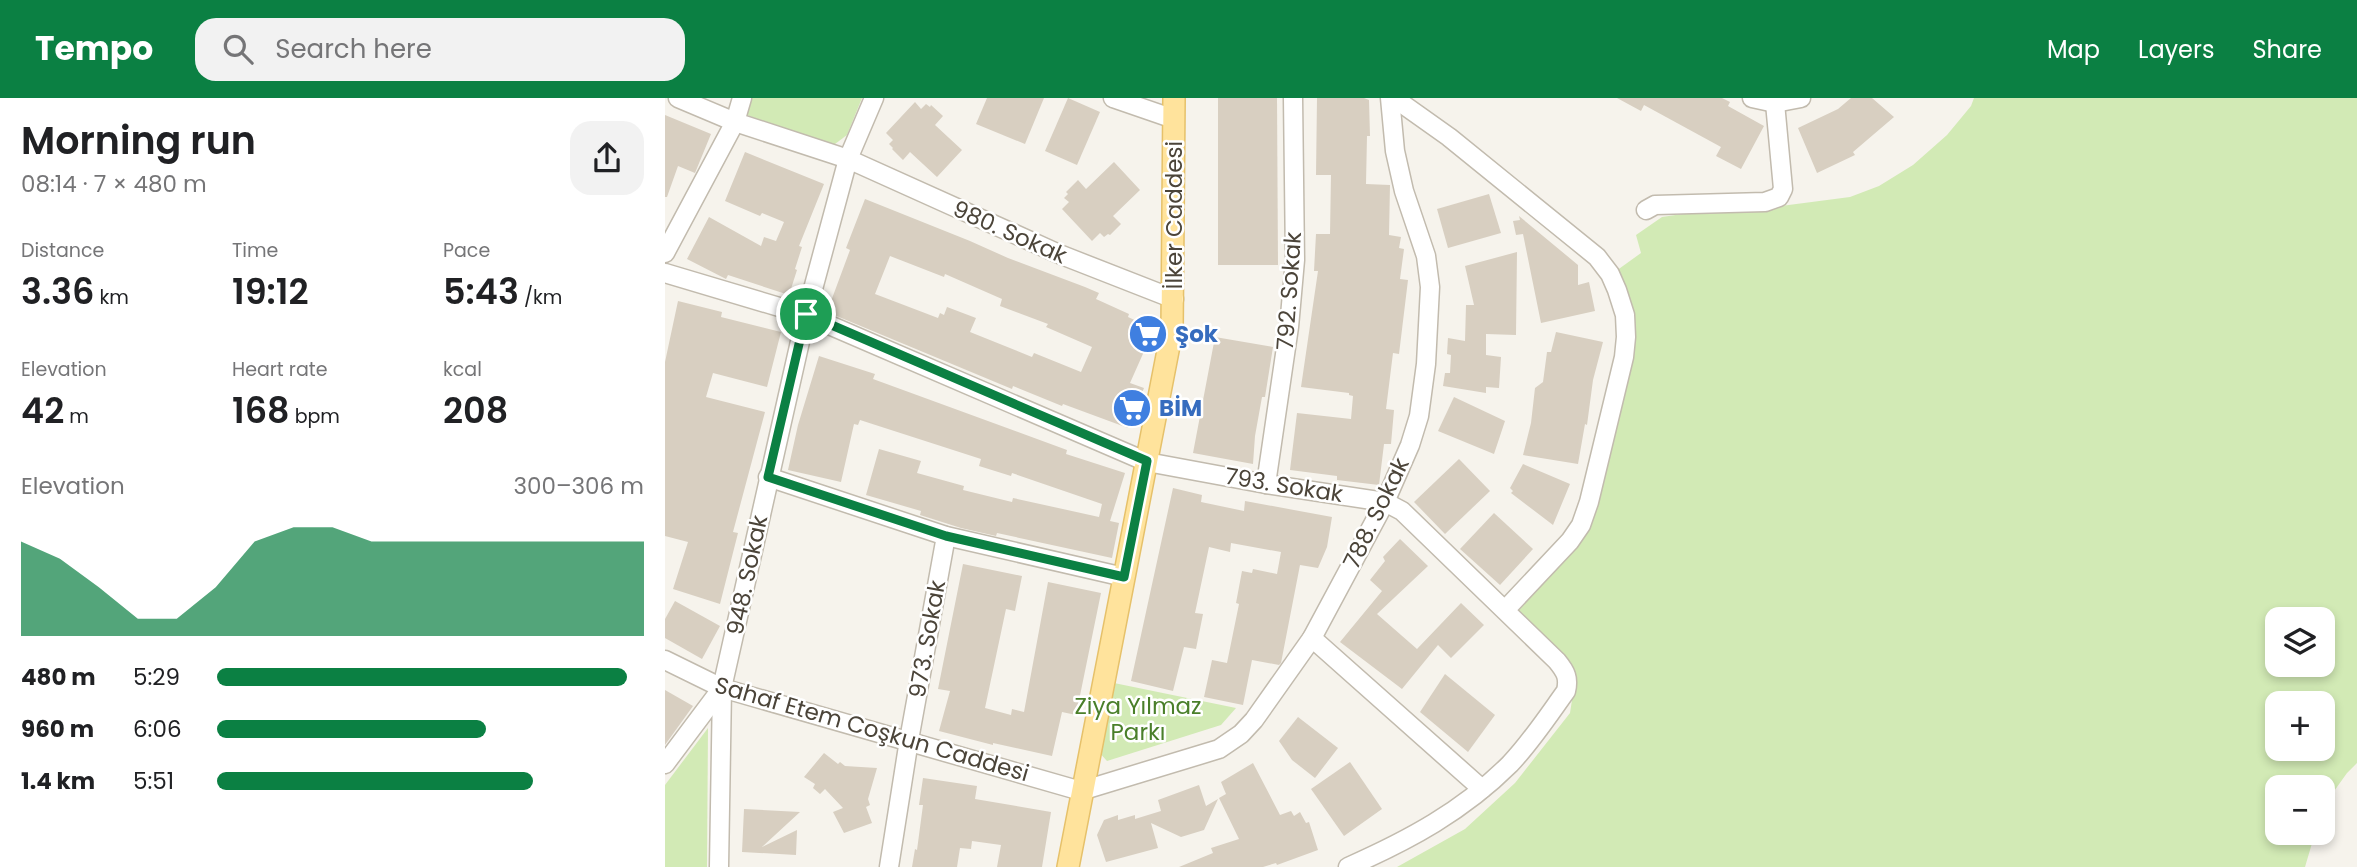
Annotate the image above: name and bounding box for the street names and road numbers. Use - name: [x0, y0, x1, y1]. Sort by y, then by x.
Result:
- street label: İlker Caddesi: [1158, 141, 1190, 289]
- street label: 980. Sokak: [948, 193, 1072, 271]
- street label: 792. Sokak: [1269, 231, 1309, 351]
- street label: 788. Sokak: [1335, 452, 1417, 574]
- street label: 793. Sokak: [1223, 460, 1345, 510]
- street label: 948. Sokak: [719, 512, 775, 638]
- street label: 973. Sokak: [901, 577, 953, 700]
- street label: Sahaf Etem Coşkun Caddesi: [711, 669, 1033, 789]

